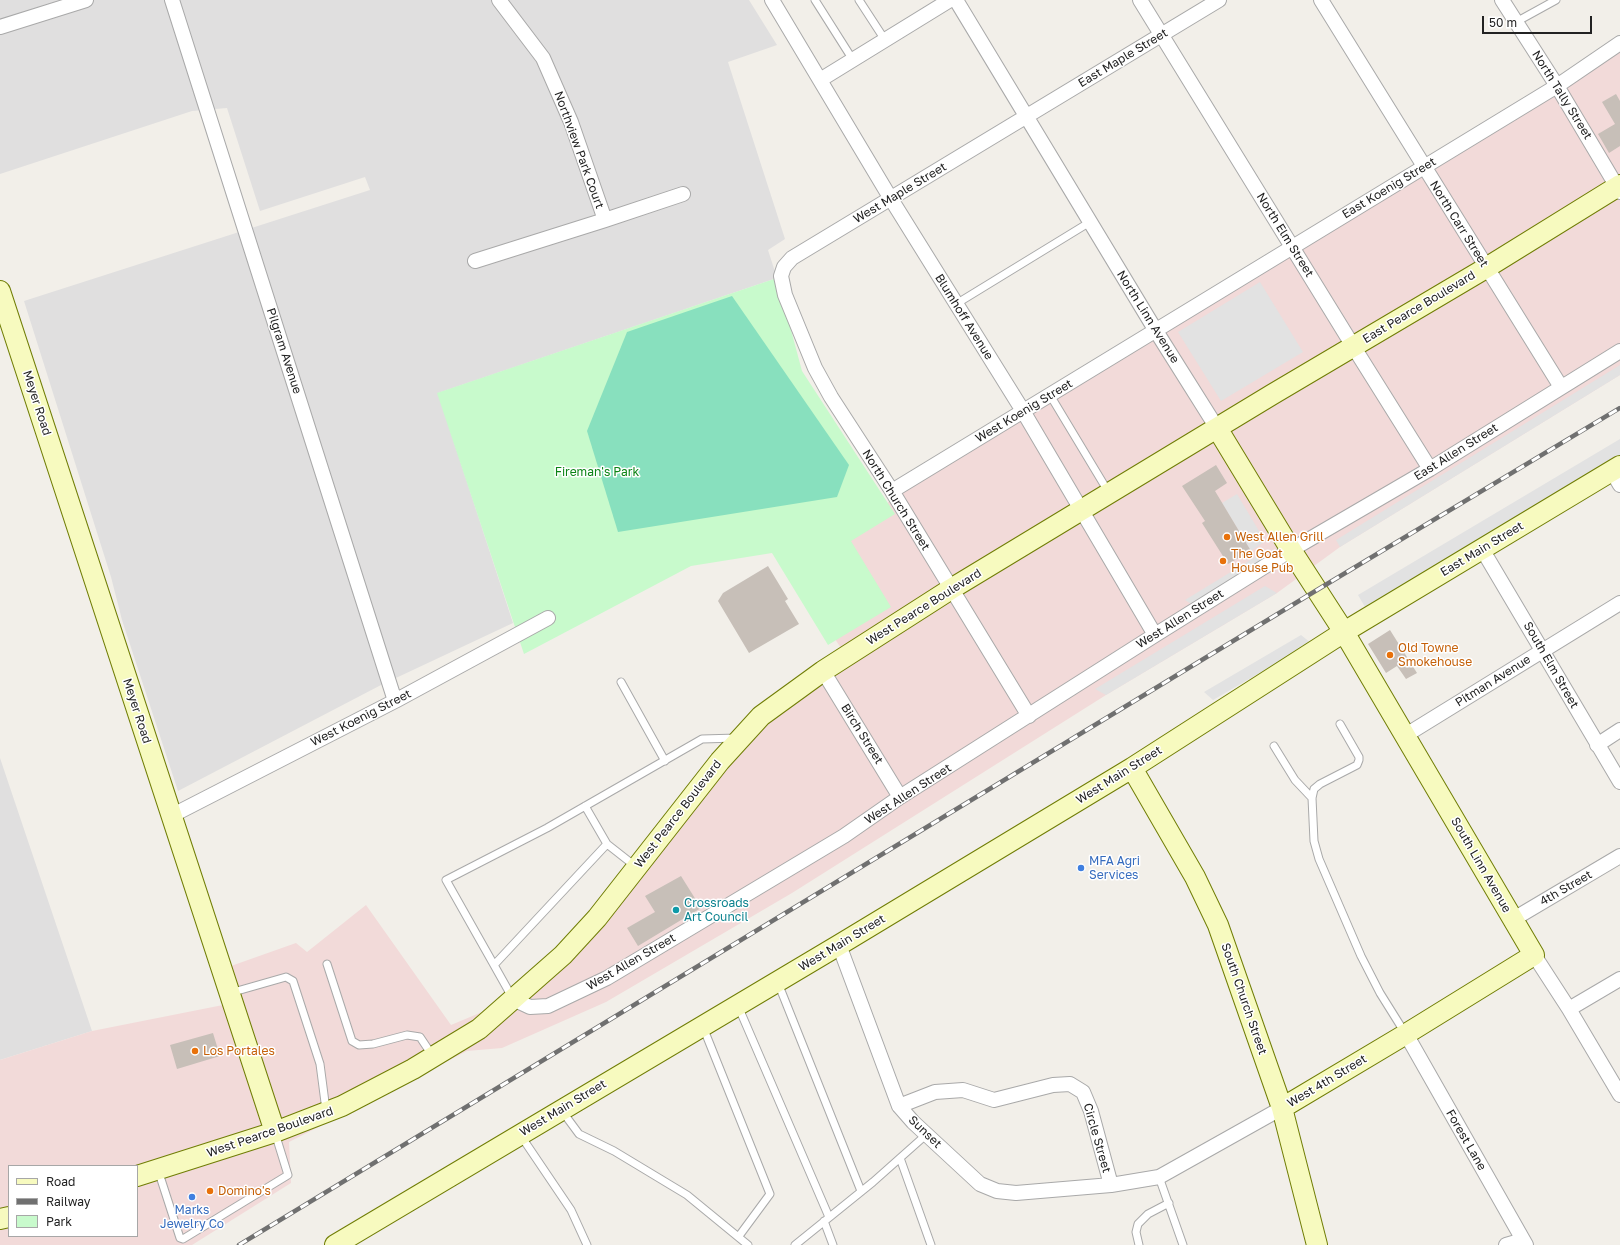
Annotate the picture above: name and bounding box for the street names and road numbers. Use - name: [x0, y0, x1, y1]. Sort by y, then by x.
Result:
- street label: East Maple Street: [1076, 26, 1170, 90]
- street label: North Tally Street: [1529, 48, 1595, 142]
- street label: Northview Park Court: [551, 89, 607, 211]
- street label: East Koenig Street: [1340, 154, 1438, 222]
- street label: West Maple Street: [851, 160, 949, 226]
- street label: North Carr Street: [1427, 178, 1491, 270]
- street label: North Elm Street: [1253, 190, 1317, 280]
- street label: North Linn Avenue: [1114, 268, 1182, 366]
- street label: East Pearce Boulevard: [1360, 268, 1478, 346]
- street label: Blumhoff Avenue: [932, 271, 996, 363]
- street label: Pilgram Avenue: [263, 306, 305, 396]
- street label: Meyer Road: [20, 369, 54, 437]
- street label: West Koenig Street: [973, 376, 1075, 446]
- street label: East Allen Street: [1411, 420, 1501, 484]
- street label: North Church Street: [859, 447, 933, 553]
- street label: East Main Street: [1438, 519, 1526, 579]
- street label: West Pearce Boulevard: [864, 566, 984, 648]
- street label: West Allen Street: [1134, 586, 1226, 652]
- street label: South Elm Street: [1520, 619, 1582, 711]
- street label: Pitman Avenue: [1453, 652, 1533, 710]
- street label: Meyer Road: [120, 677, 154, 745]
- street label: West Koenig Street: [308, 686, 414, 750]
- street label: Birch Street: [838, 701, 886, 767]
- street label: West Main Street: [1073, 743, 1165, 807]
- street label: West Pearce Boulevard: [631, 757, 725, 871]
- street label: West Allen Street: [862, 761, 954, 827]
- street label: South Linn Avenue: [1448, 815, 1514, 915]
- street label: 4th Street: [1537, 867, 1595, 909]
- street label: West Main Street: [796, 911, 888, 975]
- street label: West Allen Street: [584, 931, 678, 993]
- street label: South Church Street: [1218, 941, 1270, 1057]
- street label: West 4th Street: [1285, 1052, 1369, 1110]
- street label: West Main Street: [517, 1076, 609, 1140]
- street label: Circle Street: [1080, 1102, 1114, 1174]
- street label: West Pearce Boulevard: [205, 1104, 335, 1160]
- street label: Forest Lane: [1443, 1107, 1489, 1173]
- street label: Sunset: [905, 1113, 945, 1151]

